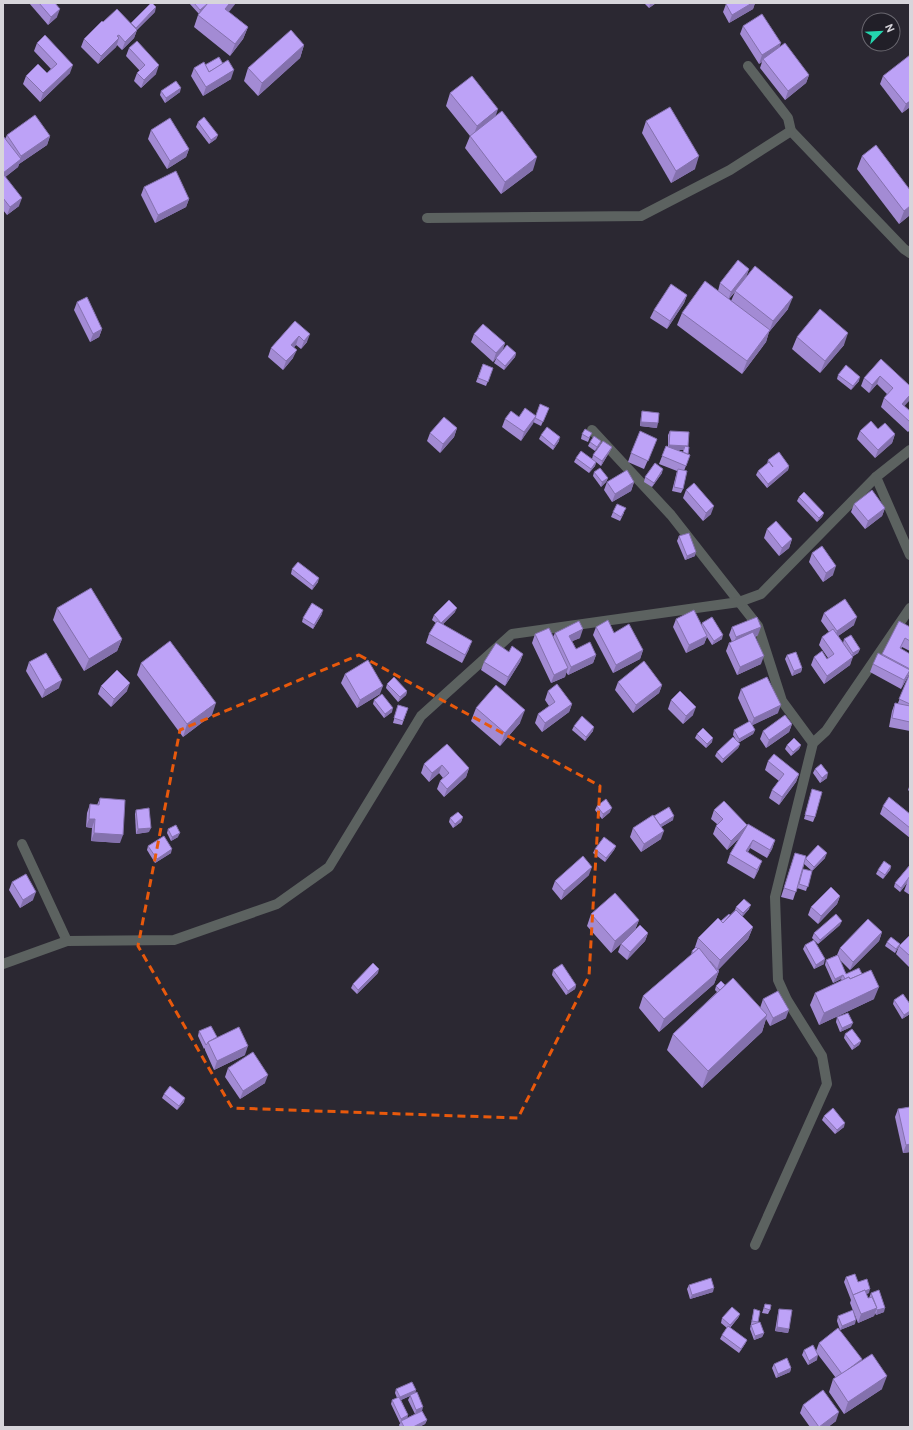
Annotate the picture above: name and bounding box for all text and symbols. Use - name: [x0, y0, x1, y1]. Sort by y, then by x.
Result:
- north arrow: [861, 12, 901, 52]
- text: N: [881, 22, 897, 35]

